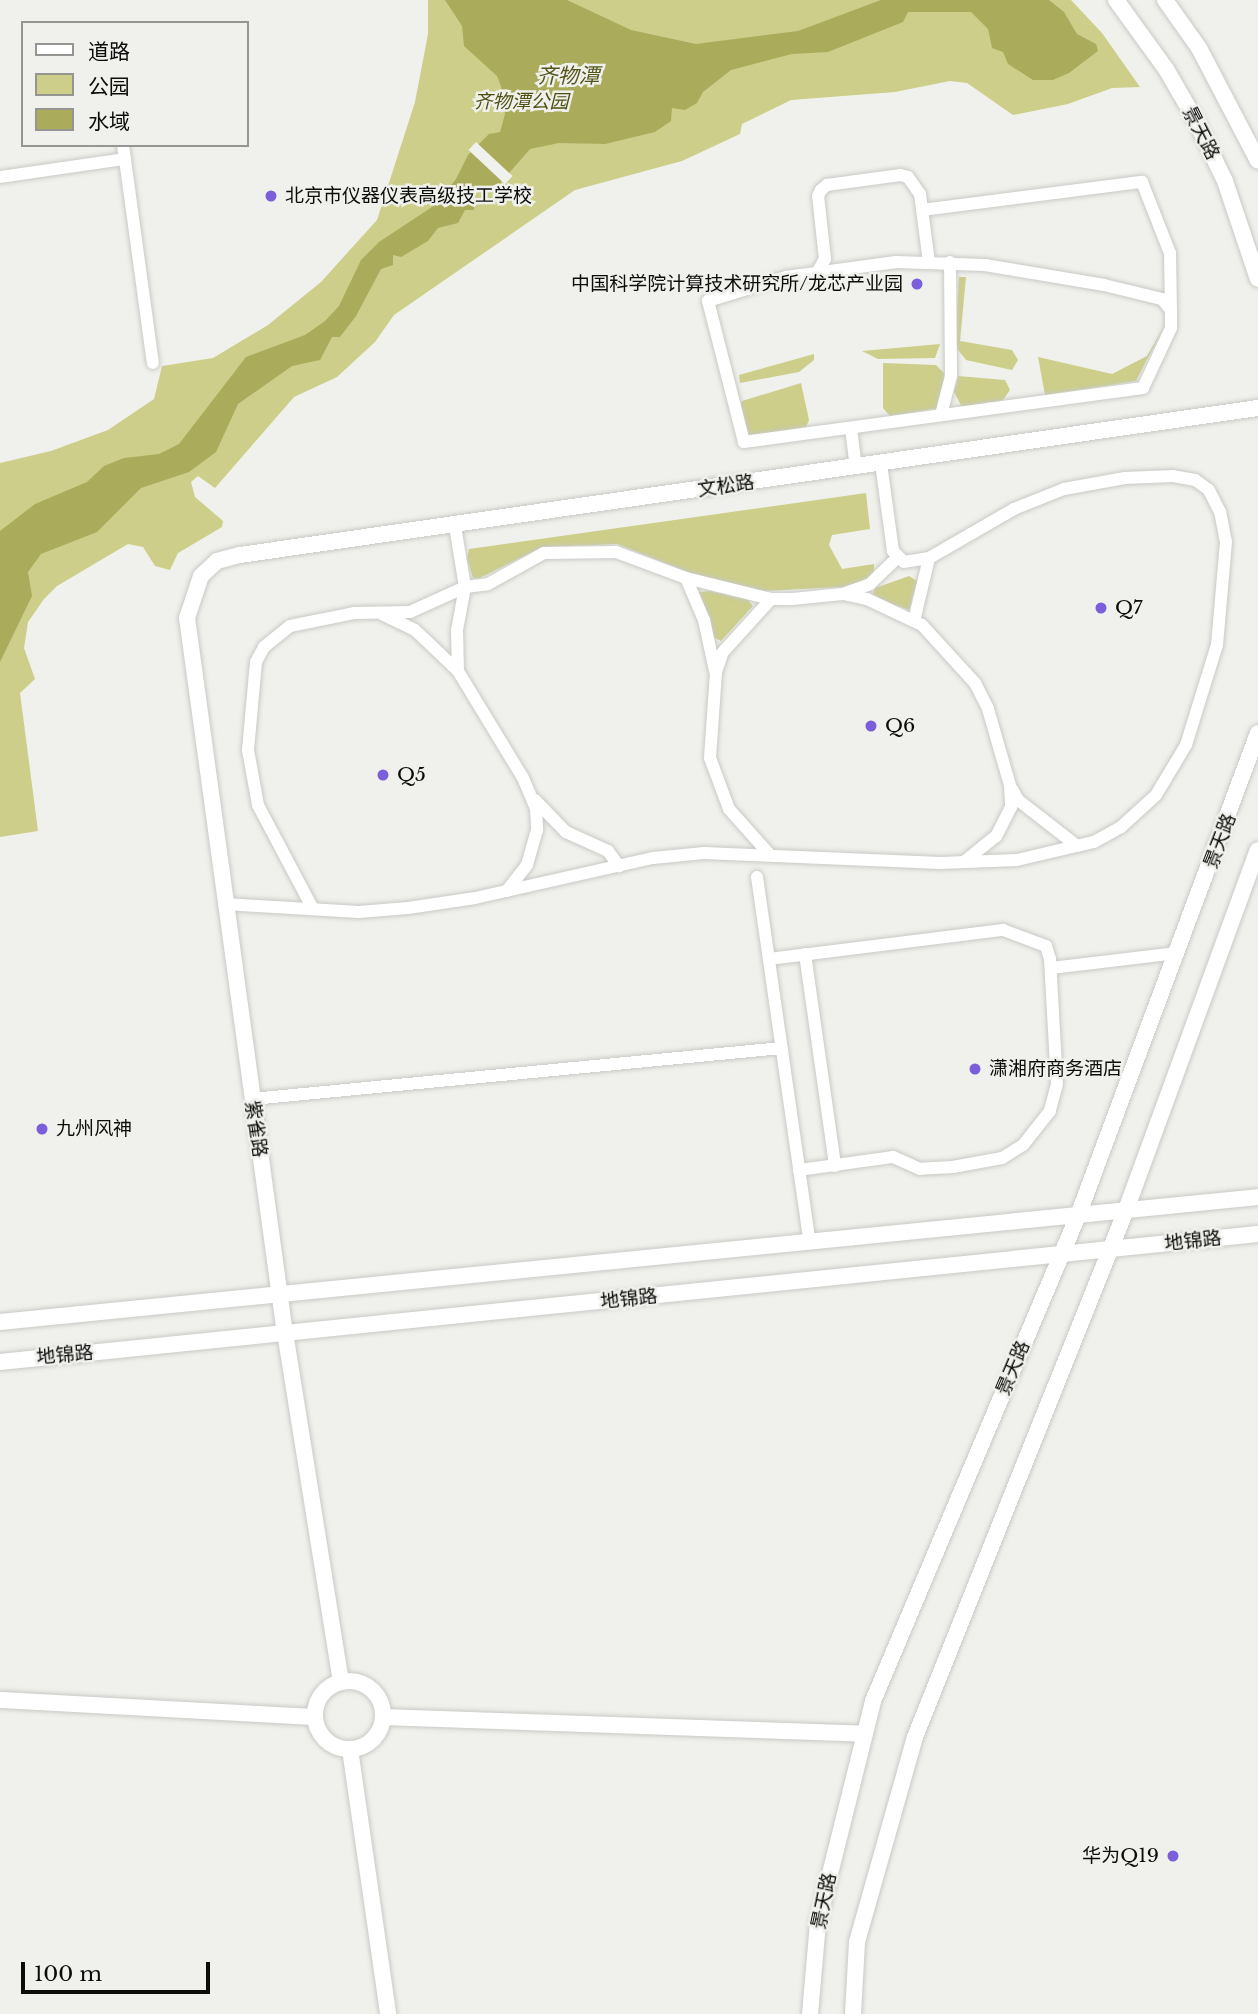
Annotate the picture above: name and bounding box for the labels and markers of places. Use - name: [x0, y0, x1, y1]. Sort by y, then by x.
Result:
- place label: 北京市仪器仪表高级技工学校: [285, 185, 532, 207]
- marker: 北京市仪器仪表高级技工学校: [263, 188, 279, 204]
- place label: 中国科学院计算技术研究所/龙芯产业园: [571, 273, 903, 295]
- marker: 中国科学院计算技术研究所/龙芯产业园: [909, 276, 925, 292]
- place label: Q7: [1115, 597, 1143, 619]
- marker: Q7: [1093, 600, 1109, 616]
- place label: Q6: [885, 715, 915, 737]
- marker: Q6: [863, 718, 879, 734]
- place label: Q5: [397, 764, 426, 786]
- marker: Q5: [375, 767, 391, 783]
- place label: 潇湘府商务酒店: [989, 1058, 1122, 1080]
- marker: 潇湘府商务酒店: [967, 1061, 983, 1077]
- place label: 九州风神: [56, 1118, 132, 1140]
- marker: 九州风神: [34, 1121, 50, 1137]
- place label: 华为Q19: [1082, 1845, 1159, 1867]
- marker: 华为Q19: [1165, 1848, 1181, 1864]

